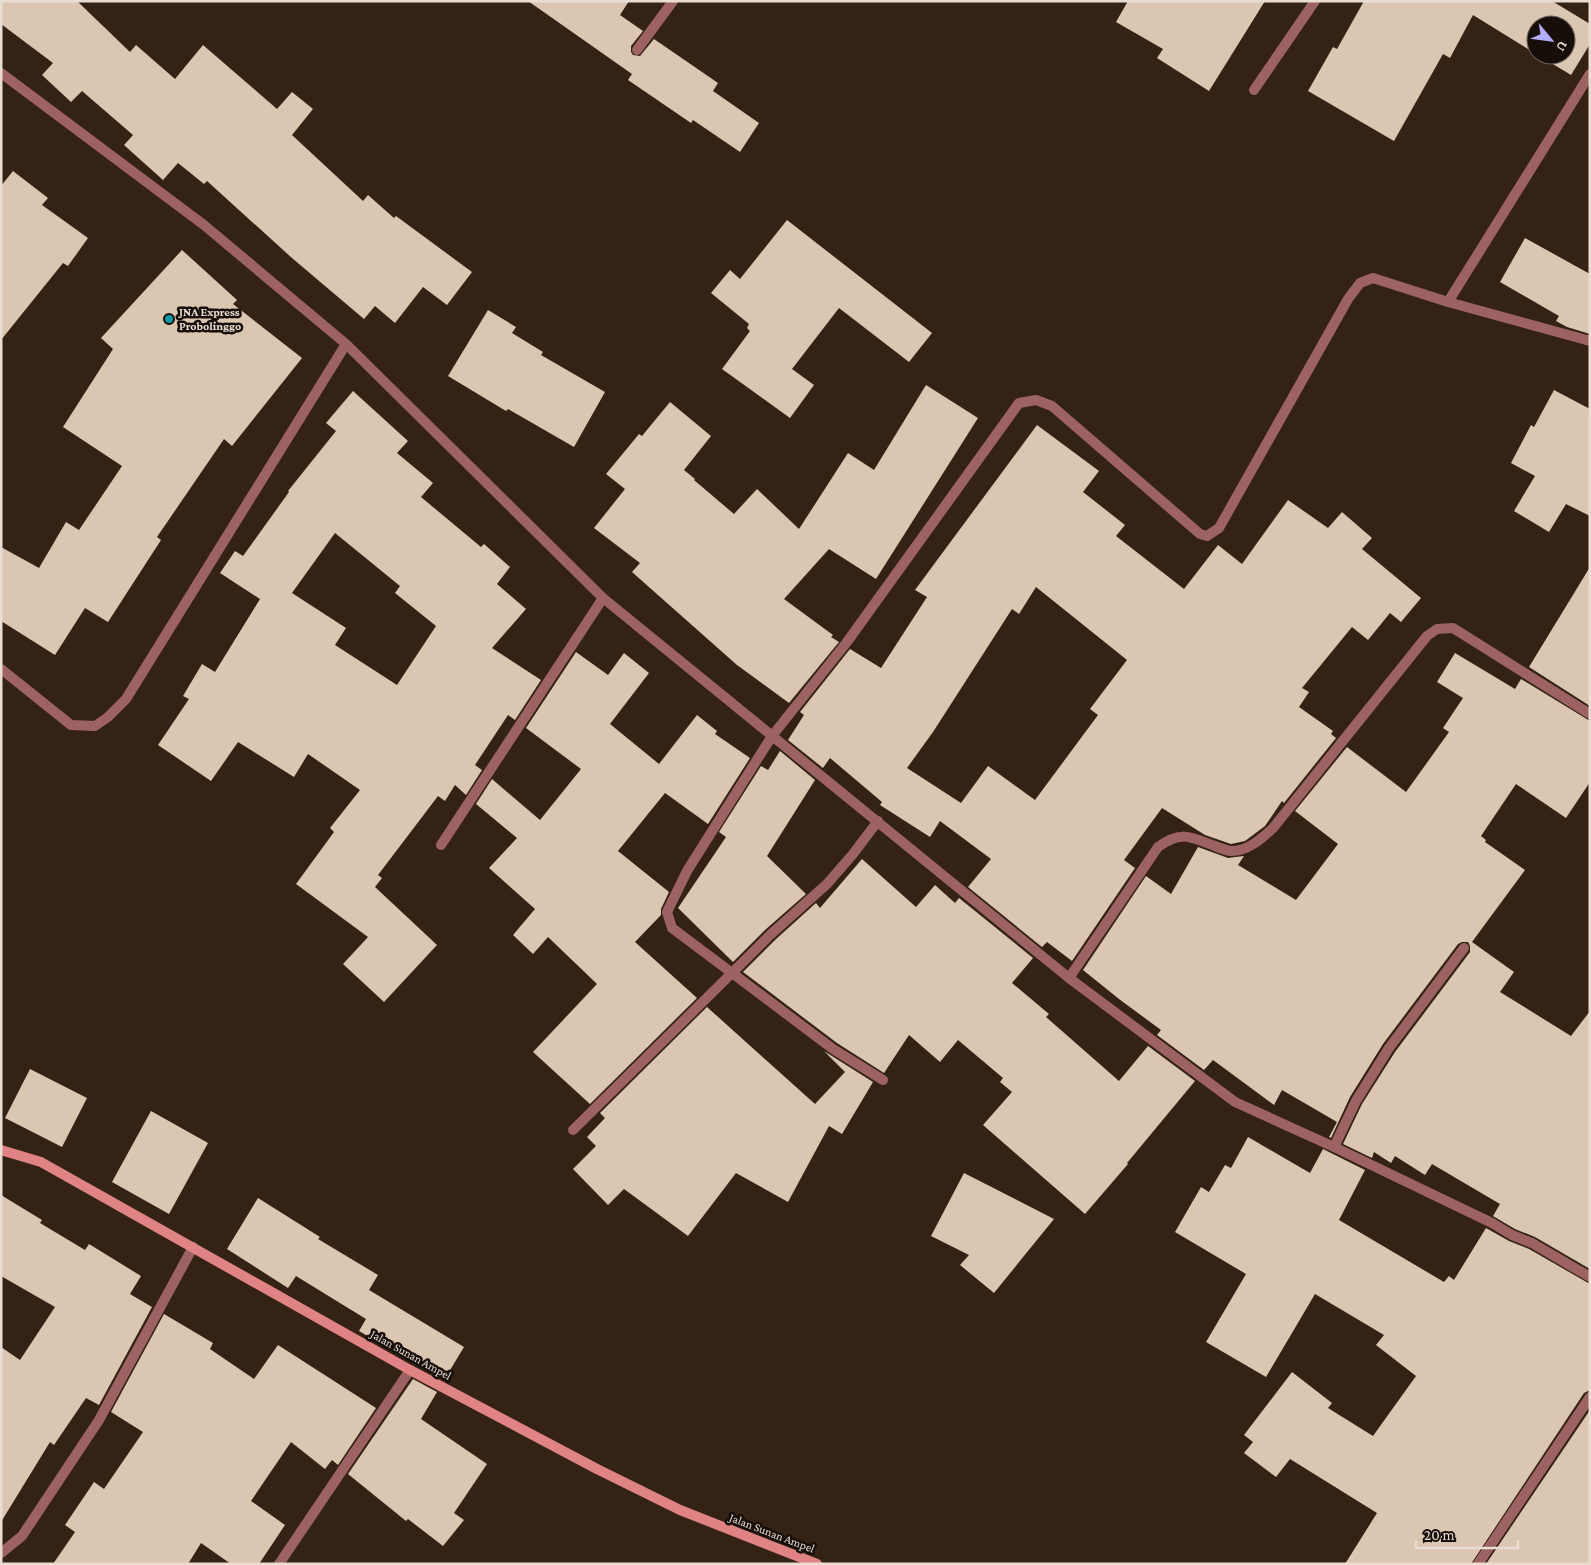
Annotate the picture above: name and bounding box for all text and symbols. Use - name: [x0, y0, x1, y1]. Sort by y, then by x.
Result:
- north arrow: [1526, 15, 1576, 65]
- text: U: [1553, 38, 1572, 55]
- place label: JNA Express Probolinggo: [177, 305, 241, 333]
- marker: JNA Express Probolinggo: [163, 313, 175, 325]
- street label: Jalan Sunan Ampel: [367, 1326, 454, 1383]
- street label: Jalan Sunan Ampel: [726, 1510, 817, 1556]
- scale bar: [1416, 1518, 1518, 1550]
- text: 20 m: [1424, 1527, 1455, 1543]

